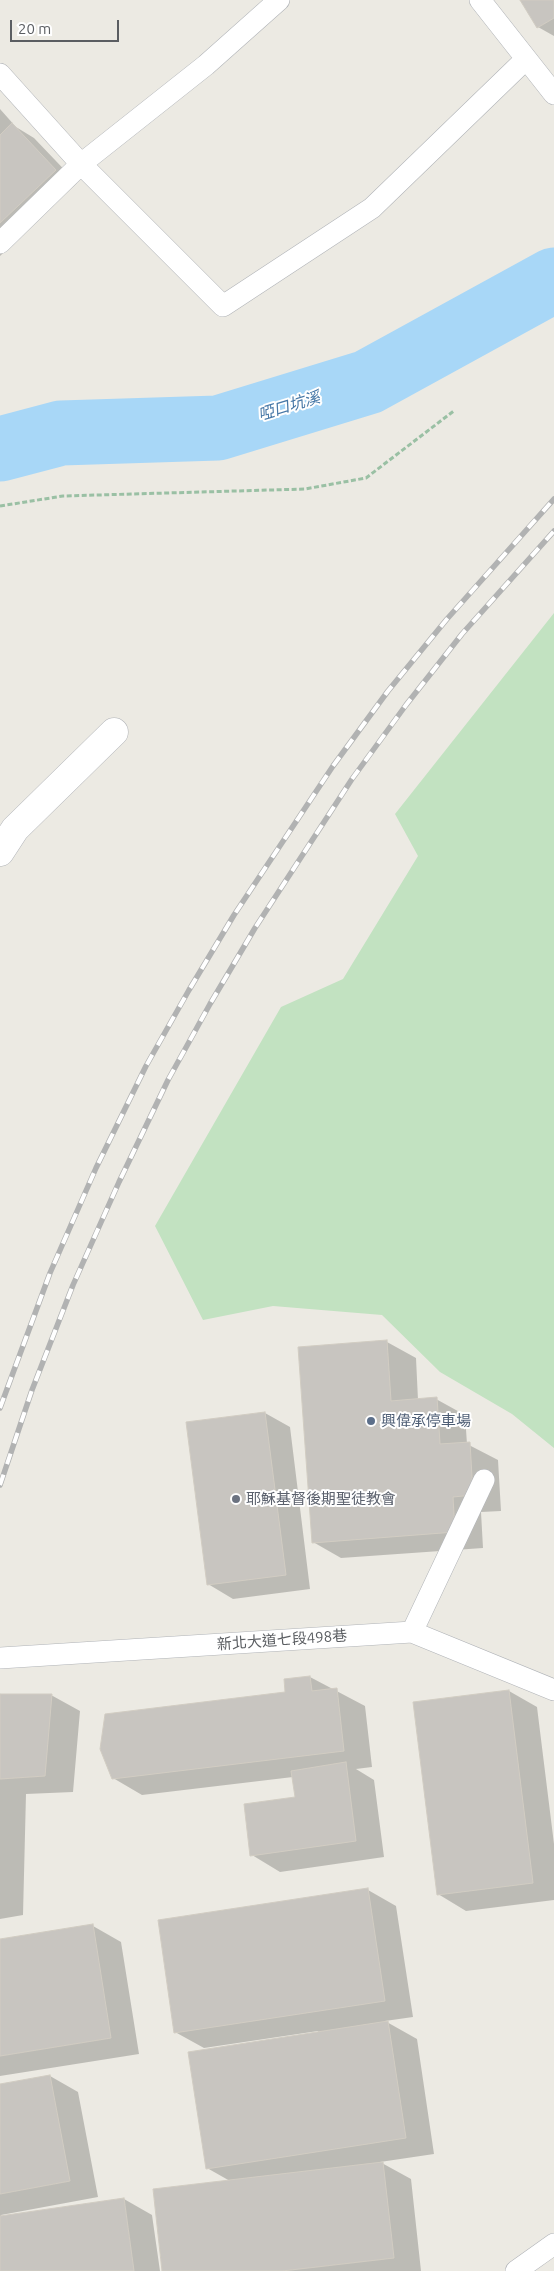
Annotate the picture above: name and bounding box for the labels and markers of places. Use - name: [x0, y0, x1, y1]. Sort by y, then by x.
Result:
- place label: 興偉承停車場: [381, 1412, 471, 1430]
- marker: 興偉承停車場: [365, 1415, 377, 1427]
- place label: 耶穌基督後期聖徒教會: [246, 1490, 396, 1508]
- marker: 耶穌基督後期聖徒教會: [230, 1493, 242, 1505]

